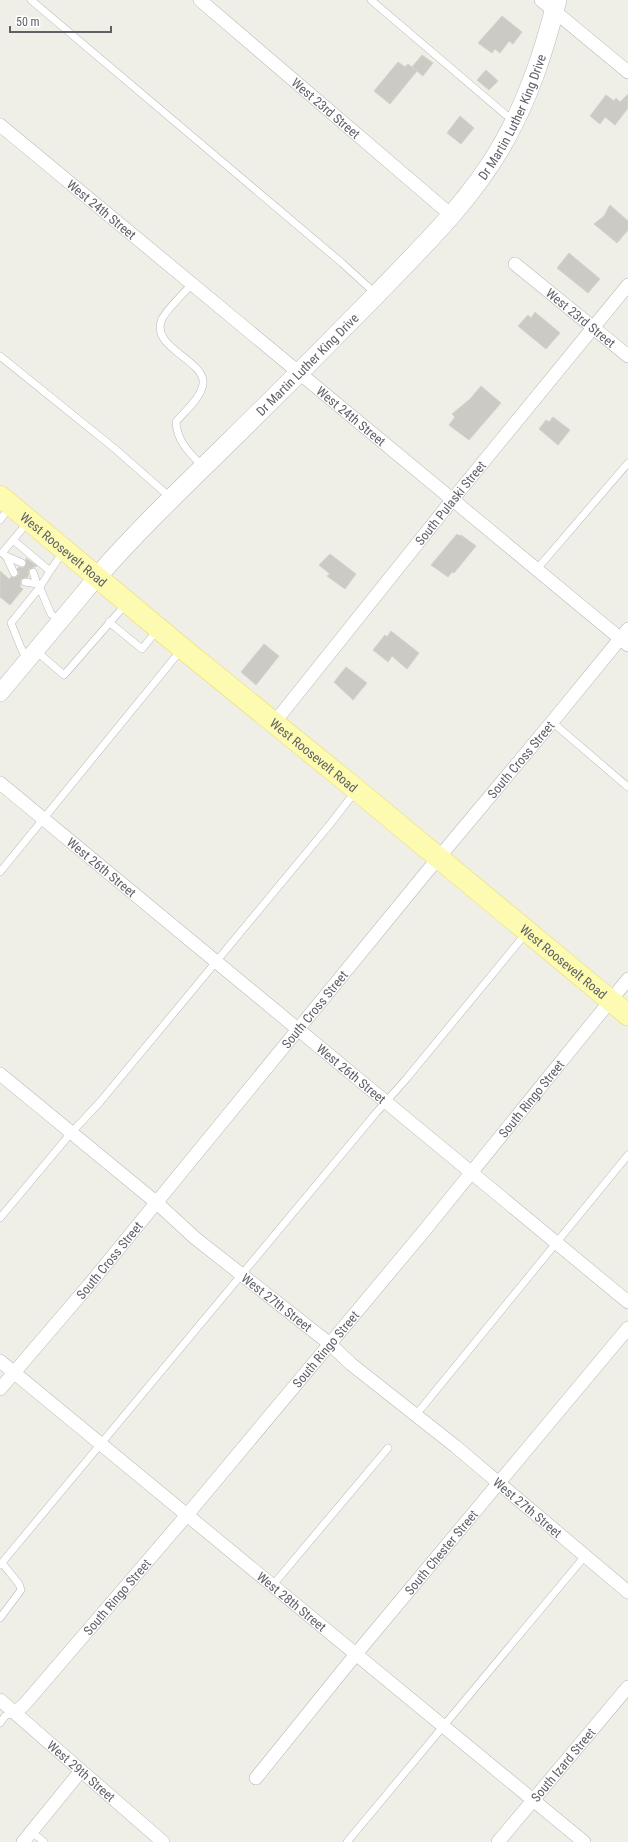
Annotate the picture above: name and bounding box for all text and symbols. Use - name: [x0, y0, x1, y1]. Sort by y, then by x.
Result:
- scale bar: [10, 8, 111, 34]
- text: 50 m: [16, 15, 40, 29]
- street label: Dr Martin Luther King Drive: [475, 52, 549, 182]
- street label: West 23rd Street: [289, 75, 363, 141]
- street label: West 24th Street: [64, 176, 139, 242]
- street label: West 23rd Street: [543, 285, 619, 350]
- street label: Dr Martin Luther King Drive: [253, 310, 361, 419]
- street label: West 24th Street: [314, 383, 389, 449]
- street label: South Pulaski Street: [412, 458, 489, 548]
- street label: West Roosevelt Road: [17, 509, 110, 590]
- street label: West Roosevelt Road: [267, 715, 361, 795]
- street label: South Cross Street: [484, 718, 557, 801]
- street label: West 26th Street: [64, 834, 139, 900]
- street label: West Roosevelt Road: [517, 921, 610, 1002]
- street label: South Cross Street: [278, 967, 351, 1051]
- street label: West 26th Street: [314, 1041, 389, 1106]
- street label: South Ringo Street: [495, 1057, 567, 1140]
- street label: South Cross Street: [73, 1218, 146, 1302]
- street label: West 27th Street: [239, 1270, 315, 1335]
- street label: South Ringo Street: [289, 1307, 362, 1390]
- street label: West 27th Street: [490, 1474, 565, 1541]
- street label: South Chester Street: [401, 1507, 481, 1598]
- street label: South Ringo Street: [80, 1556, 154, 1638]
- street label: West 28th Street: [254, 1568, 329, 1634]
- street label: South Izard Street: [528, 1725, 598, 1805]
- street label: West 29th Street: [44, 1737, 119, 1805]

